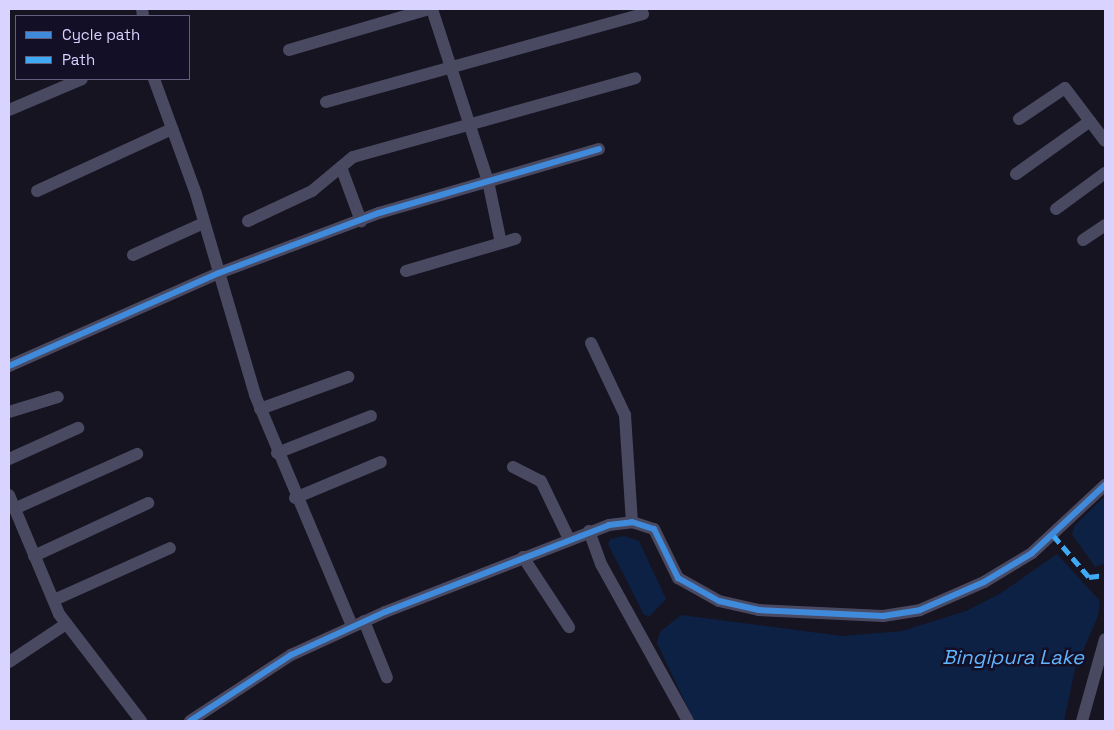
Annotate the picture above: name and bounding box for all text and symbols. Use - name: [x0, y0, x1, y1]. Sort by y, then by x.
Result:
- legend: [15, 15, 190, 80]
- text: Cycle path: [62, 25, 140, 44]
- text: Path: [62, 50, 95, 69]
- water label: Bingipura Lake: [942, 645, 1084, 669]

